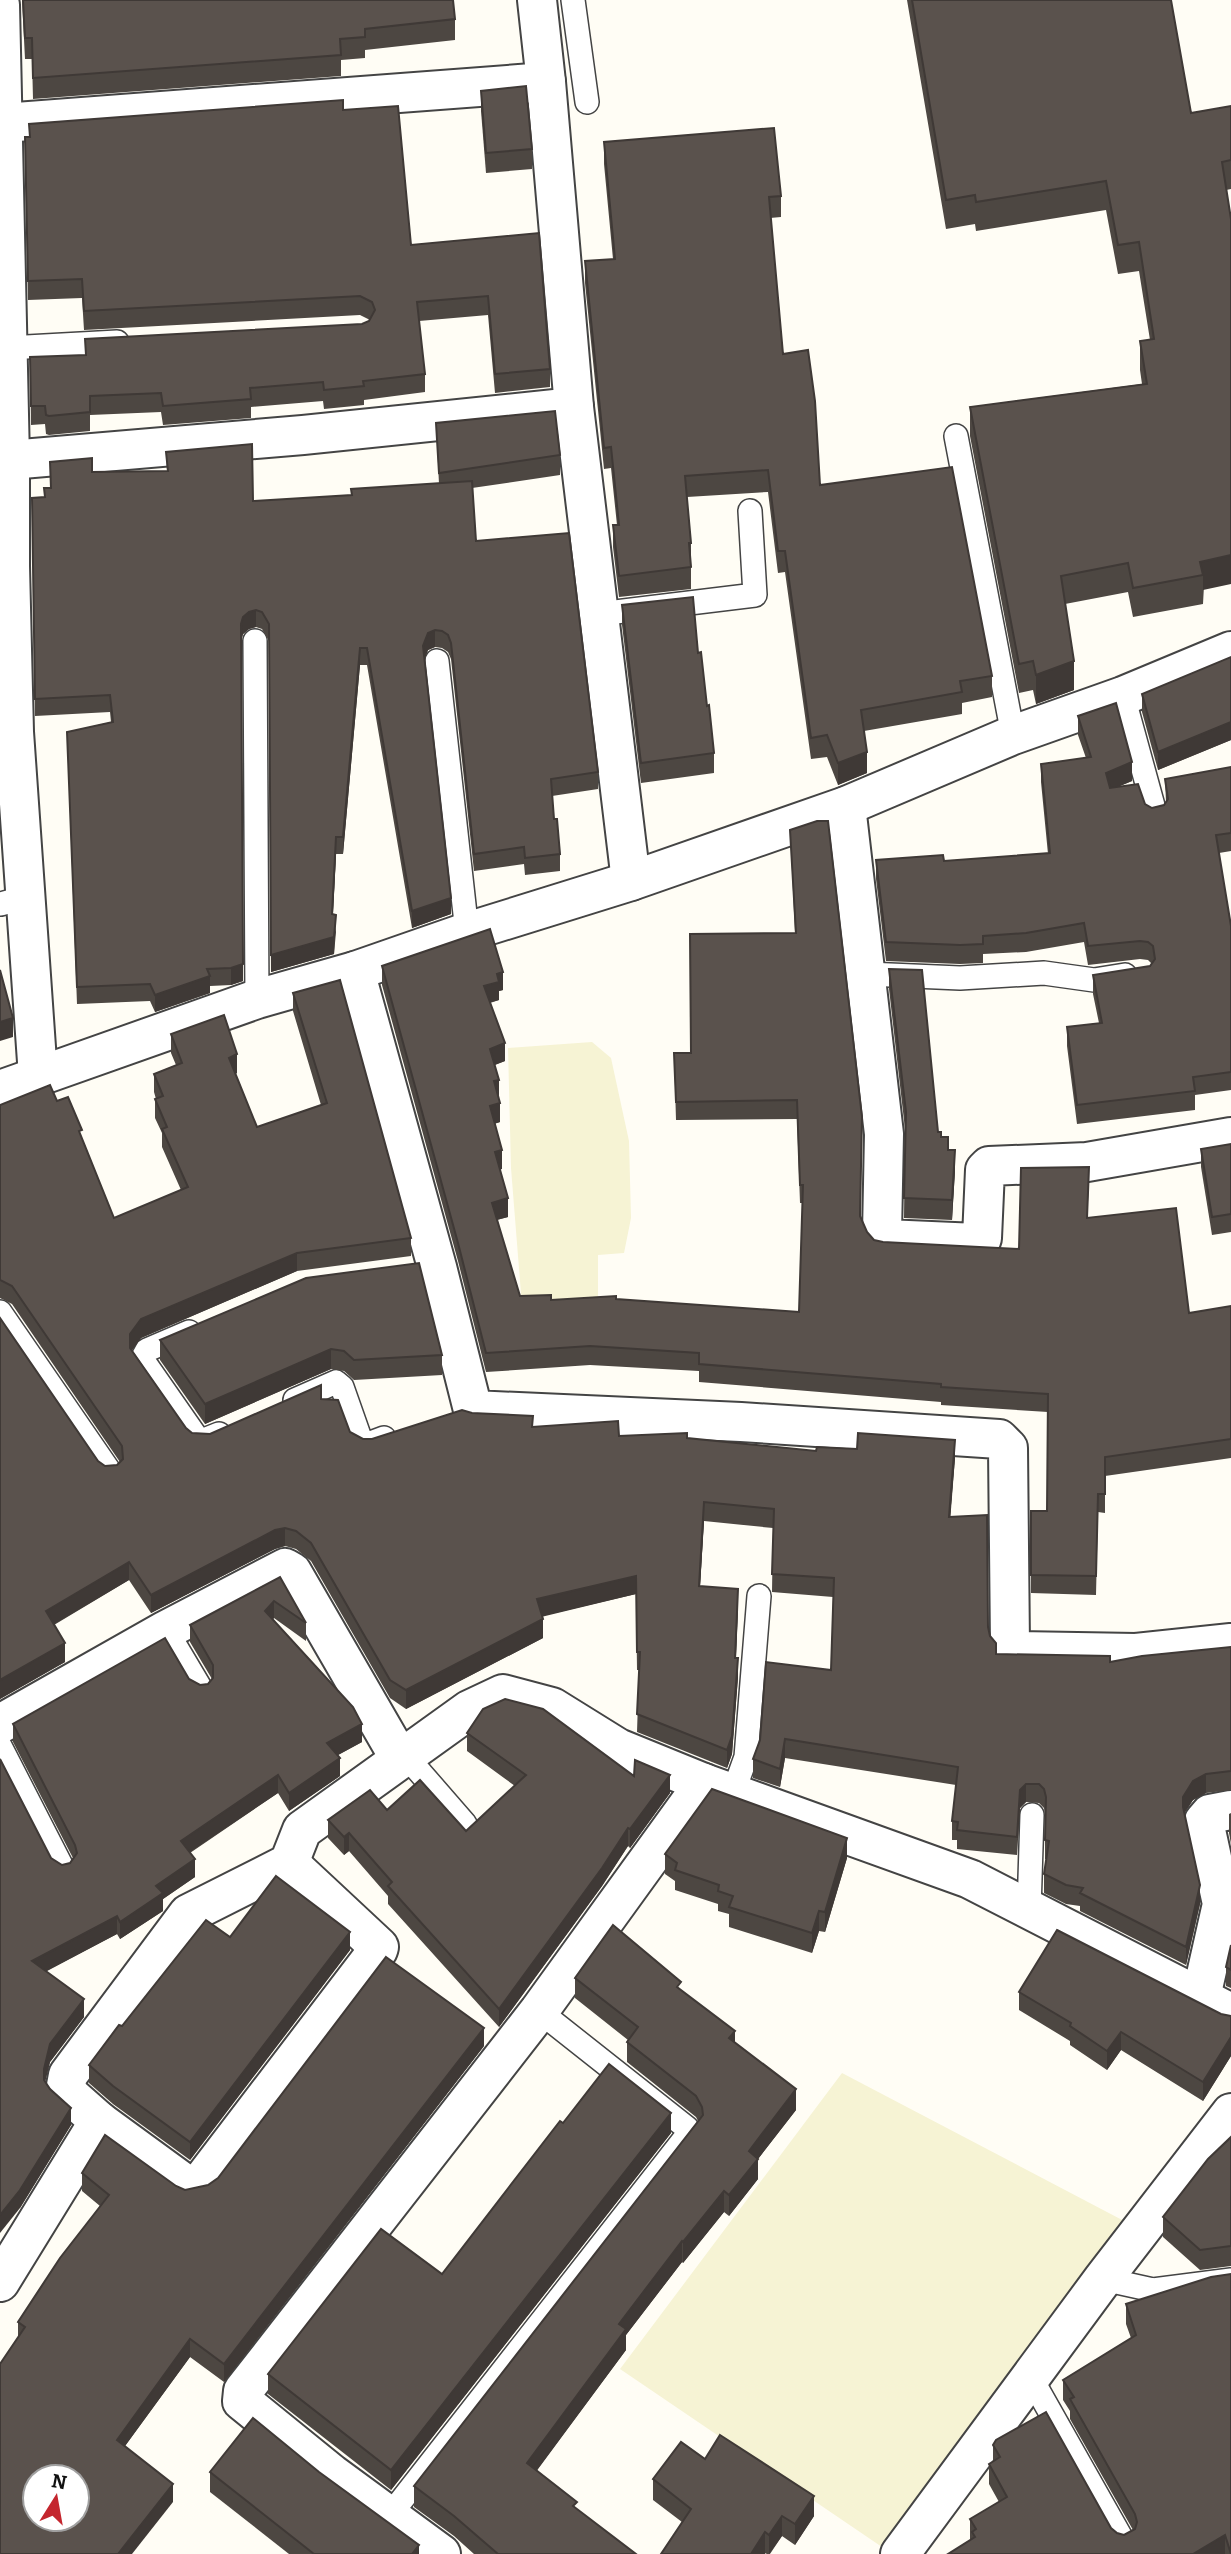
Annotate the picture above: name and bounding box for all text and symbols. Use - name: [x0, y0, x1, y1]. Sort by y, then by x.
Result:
- north arrow: [21, 2463, 91, 2533]
- text: N: [50, 2469, 69, 2495]

